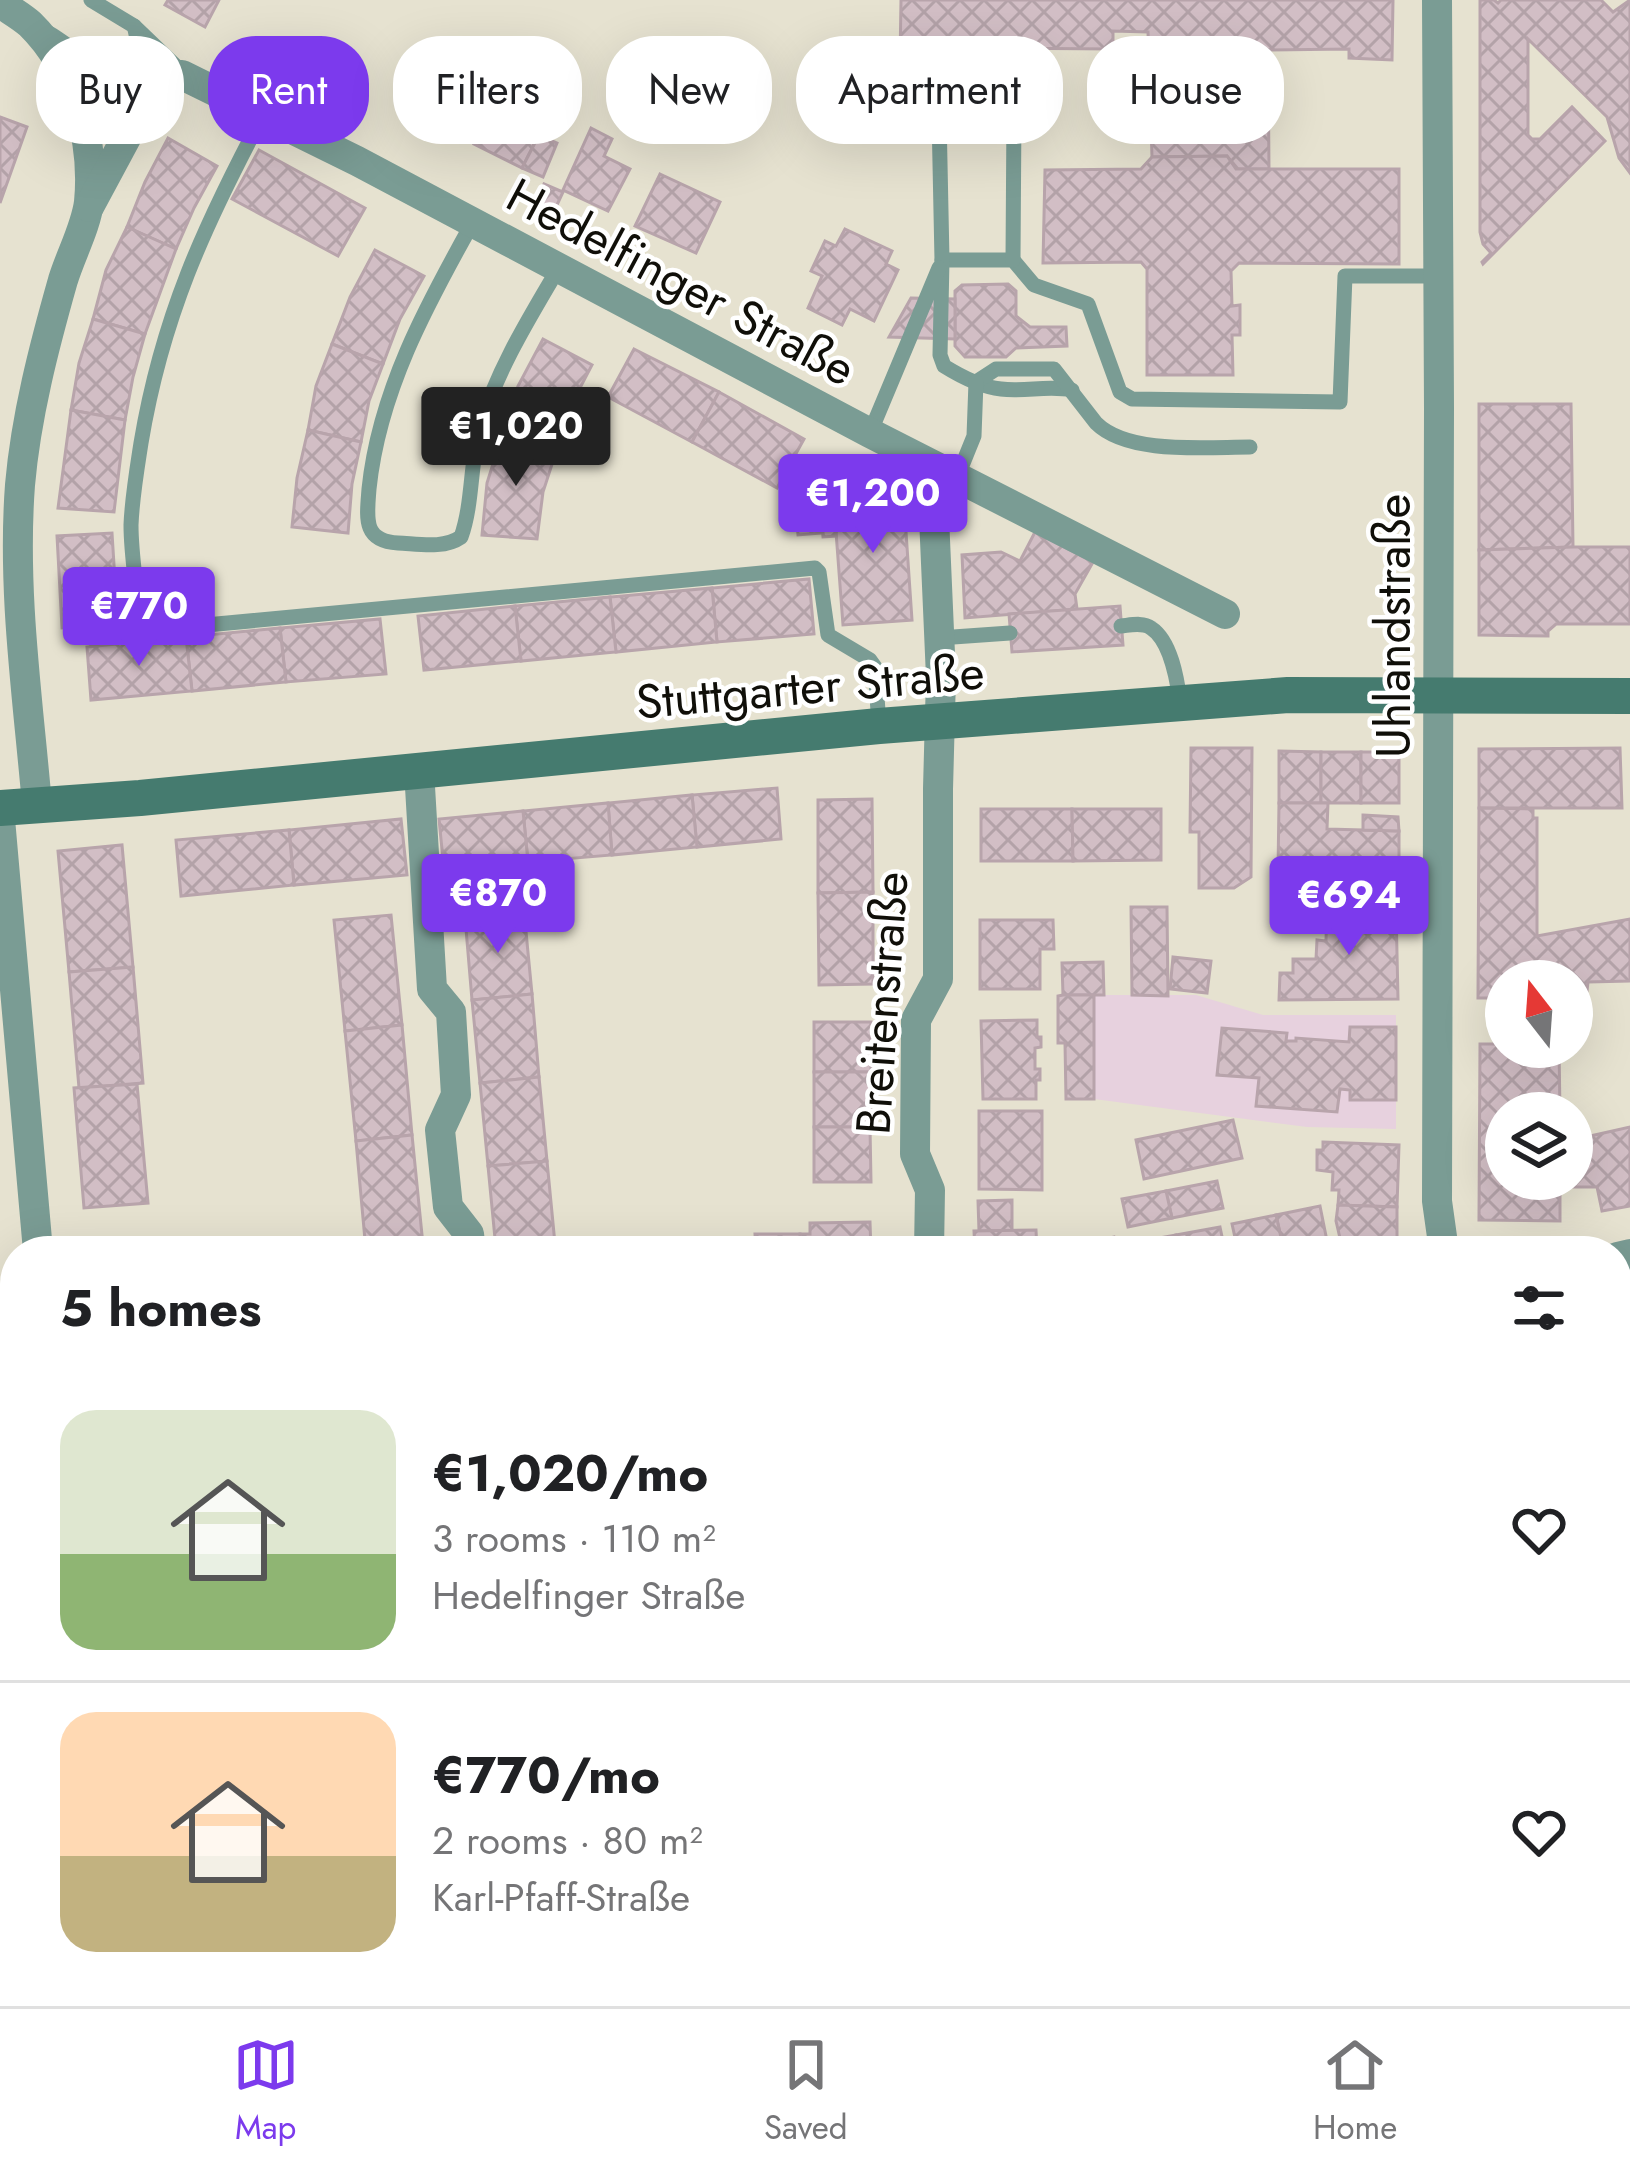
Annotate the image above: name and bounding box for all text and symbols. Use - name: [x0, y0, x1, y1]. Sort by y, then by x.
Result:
- chip: Buy: [36, 36, 184, 144]
- chip: Rent: [208, 36, 369, 144]
- chip: Filters: [393, 36, 582, 144]
- chip: New: [606, 36, 772, 144]
- chip: Apartment: [796, 36, 1063, 144]
- chip: House: [1087, 36, 1284, 144]
- street label: Hedelfinger Straße: [495, 161, 867, 403]
- pin: €1,020: [418, 387, 614, 489]
- text: €1,020: [448, 397, 584, 454]
- pin: €1,200: [775, 454, 971, 556]
- text: €1,200: [805, 464, 941, 521]
- street label: Uhlandstraße: [1359, 494, 1428, 758]
- pin: €770: [68, 567, 210, 669]
- text: €770: [90, 577, 188, 634]
- street label: Stuttgarter Straße: [633, 637, 987, 737]
- pin: €870: [427, 854, 569, 956]
- pin: €694: [1278, 856, 1420, 958]
- text: €870: [449, 864, 547, 921]
- text: €694: [1297, 866, 1401, 923]
- street label: Breitenstraße: [838, 869, 926, 1137]
- north arrow: [1485, 960, 1593, 1068]
- map controls: [1485, 960, 1593, 1200]
- button: layers: [1485, 1092, 1593, 1200]
- text: 5 homes: [60, 1271, 262, 1345]
- icon: filters: [1506, 1275, 1572, 1341]
- text: €1,020/mo: [432, 1436, 708, 1510]
- icon: home: [156, 1458, 300, 1602]
- icon: heart: [1506, 1497, 1572, 1563]
- text: 3 rooms · 110 m²: [432, 1510, 716, 1567]
- text: Hedelfinger Straße: [432, 1567, 745, 1624]
- text: €770/mo: [432, 1738, 660, 1812]
- icon: home: [156, 1760, 300, 1904]
- icon: heart: [1506, 1799, 1572, 1865]
- text: 2 rooms · 80 m²: [432, 1812, 703, 1869]
- text: Karl-Pfaff-Straße: [432, 1869, 690, 1926]
- tab: Map: [233, 2032, 299, 2151]
- tab: Saved: [764, 2032, 848, 2151]
- tab: Home: [1313, 2032, 1397, 2151]

